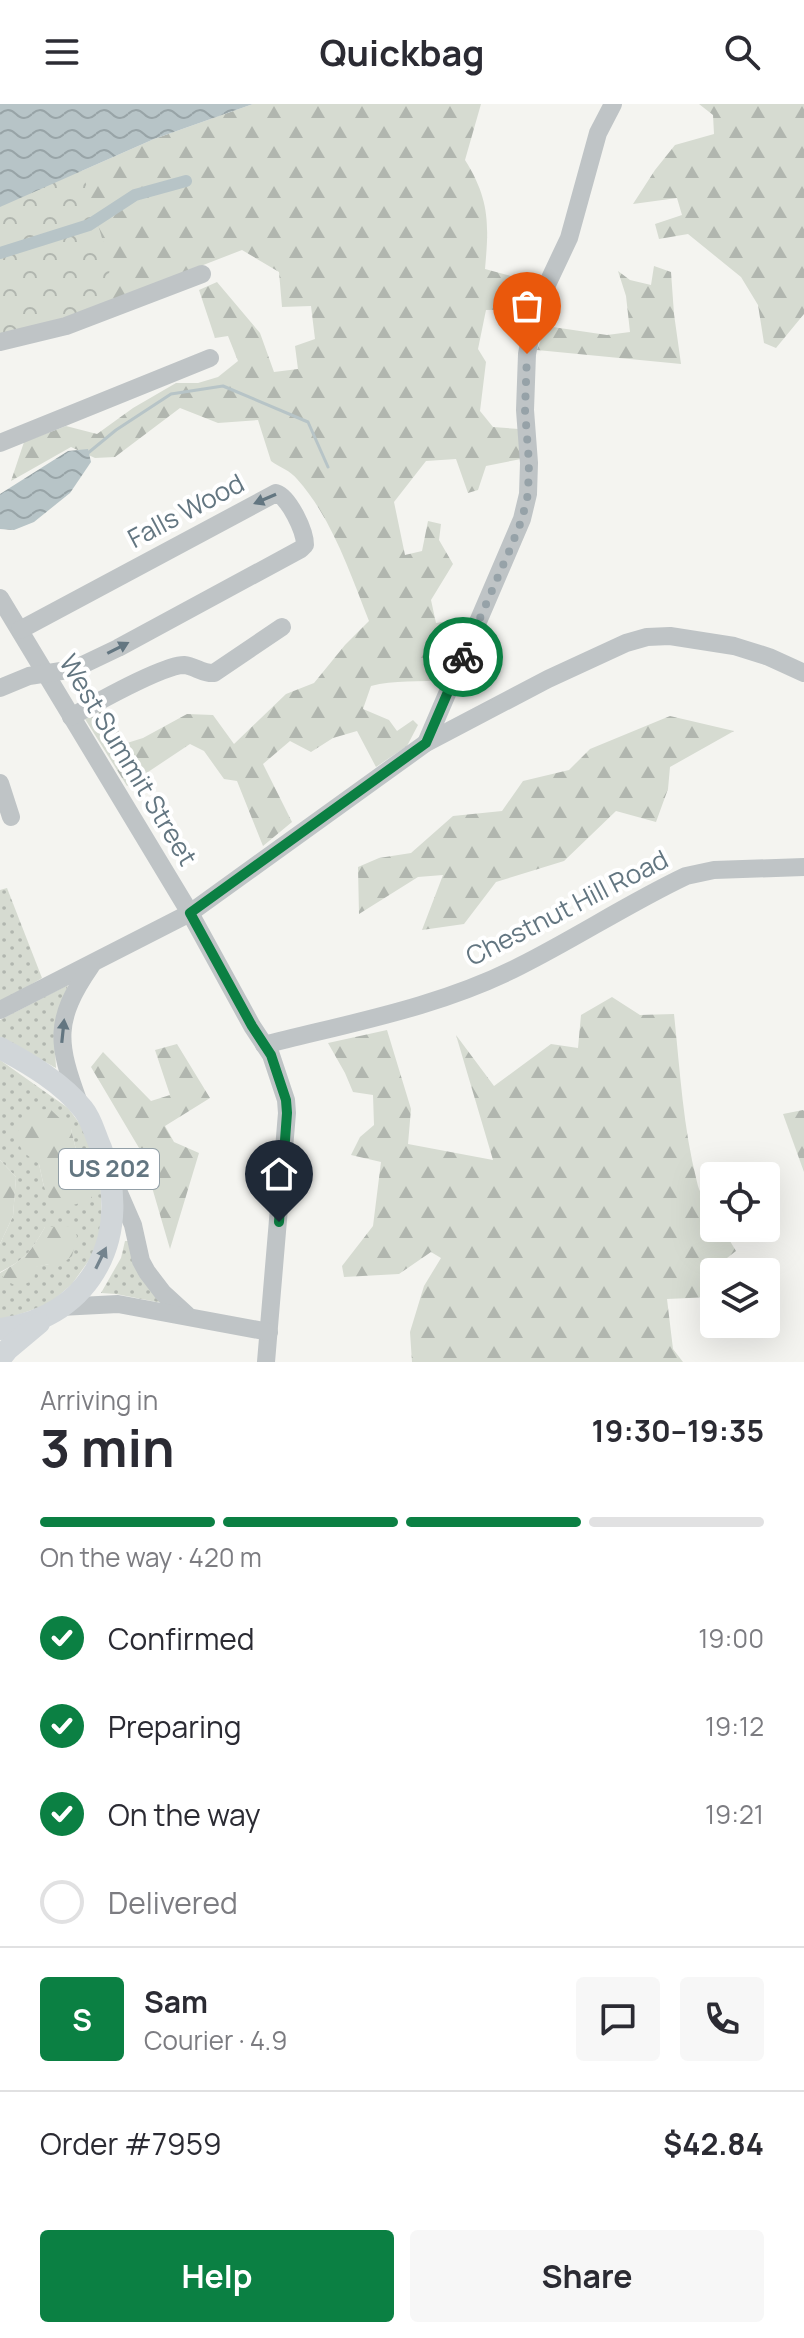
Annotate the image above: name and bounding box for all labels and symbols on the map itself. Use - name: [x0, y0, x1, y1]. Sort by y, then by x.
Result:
- pin: [493, 272, 561, 354]
- street label: Falls Wood: [121, 464, 250, 556]
- one-way arrow: [253, 493, 277, 506]
- courier: [423, 617, 503, 697]
- one-way arrow: [106, 641, 129, 654]
- street label: West Summit Street: [51, 647, 206, 872]
- street label: Chestnut Hill Road: [459, 841, 674, 974]
- one-way arrow: [57, 1018, 70, 1043]
- pin: [245, 1140, 313, 1222]
- road number: US 202: [59, 1149, 159, 1189]
- one-way arrow: [94, 1246, 108, 1269]

